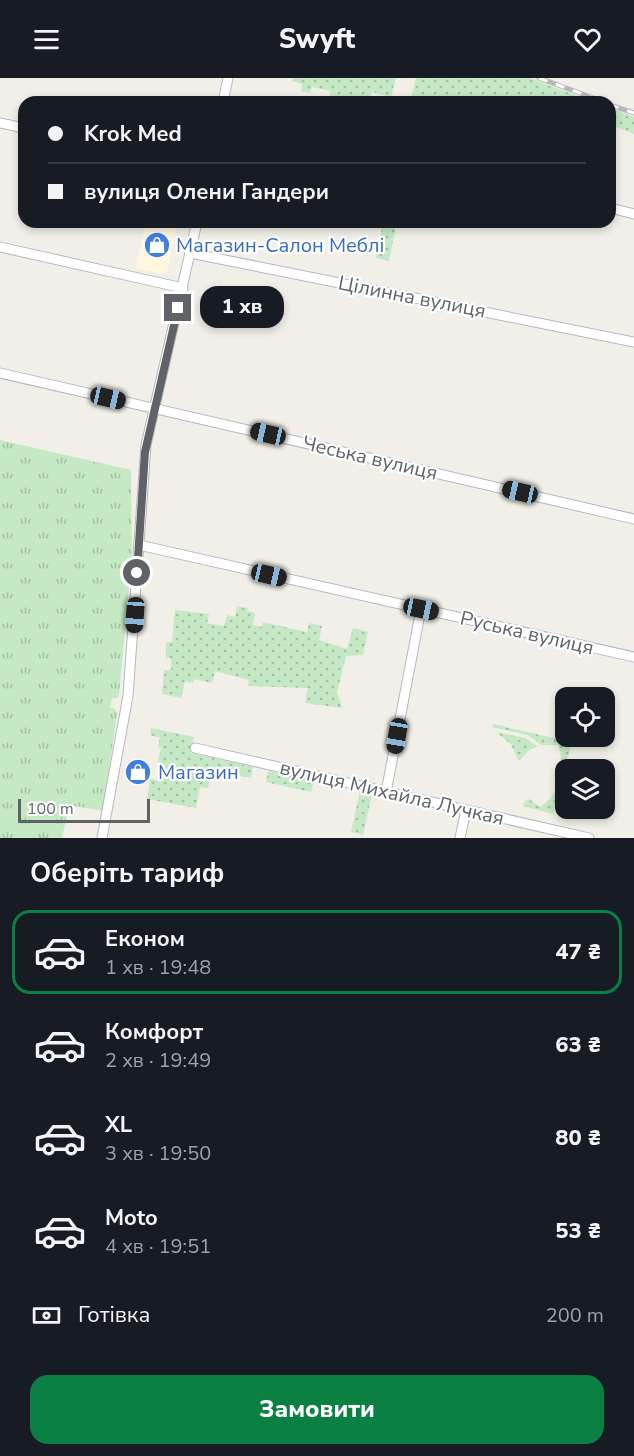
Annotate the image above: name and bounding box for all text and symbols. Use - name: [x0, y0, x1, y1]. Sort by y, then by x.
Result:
- text: Swyft: [279, 21, 355, 58]
- icon: menu: [30, 23, 63, 56]
- icon: heart: [571, 23, 604, 56]
- text: Krok Med: [84, 119, 182, 149]
- text: вулиця Олени Гандери: [84, 177, 329, 207]
- shop icon: Магазин-Салон Меблі: [142, 230, 172, 260]
- place label: Магазин-Салон Меблі: [176, 232, 384, 259]
- street label: Цілинна вулиця: [336, 269, 488, 325]
- callout: 1 хв: [199, 287, 283, 329]
- text: 1 хв: [222, 293, 262, 320]
- route end: [164, 294, 191, 321]
- car: [88, 385, 128, 411]
- car: [248, 421, 288, 447]
- street label: Чеська вулиця: [300, 429, 440, 487]
- car: [500, 479, 540, 505]
- route start: [123, 559, 150, 586]
- car: [249, 562, 289, 588]
- car: [125, 596, 145, 634]
- car: [402, 596, 440, 622]
- street label: Руська вулиця: [458, 605, 596, 661]
- map controls: [555, 687, 615, 819]
- button: locate: [555, 687, 615, 747]
- car: [385, 717, 409, 755]
- street label: вулиця Михайла Лучкая: [277, 754, 507, 832]
- shop icon: Магазин: [123, 757, 153, 787]
- place label: Магазин: [158, 759, 239, 786]
- button: layers: [555, 759, 615, 819]
- scale bar: [18, 796, 150, 824]
- text: 100 m: [27, 798, 74, 820]
- text: Оберіть тариф: [30, 855, 224, 892]
- text: Економ: [105, 924, 185, 954]
- icon: car: [33, 925, 87, 979]
- text: 47 ₴: [555, 937, 601, 967]
- text: 1 хв · 19:48: [105, 954, 211, 981]
- text: Комфорт: [105, 1017, 203, 1047]
- icon: car: [33, 1018, 87, 1072]
- text: 63 ₴: [555, 1030, 601, 1060]
- text: 2 хв · 19:49: [105, 1047, 211, 1074]
- text: XL: [105, 1110, 132, 1140]
- icon: car: [33, 1111, 87, 1165]
- text: 80 ₴: [555, 1123, 601, 1153]
- text: 3 хв · 19:50: [105, 1140, 211, 1167]
- text: Moto: [105, 1203, 158, 1233]
- icon: car: [33, 1204, 87, 1258]
- text: 53 ₴: [555, 1216, 601, 1246]
- text: 4 хв · 19:51: [105, 1233, 211, 1260]
- icon: cash: [30, 1299, 63, 1332]
- text: Готівка: [78, 1300, 150, 1330]
- text: 200 m: [546, 1302, 604, 1329]
- button: Замовити: [30, 1375, 604, 1444]

